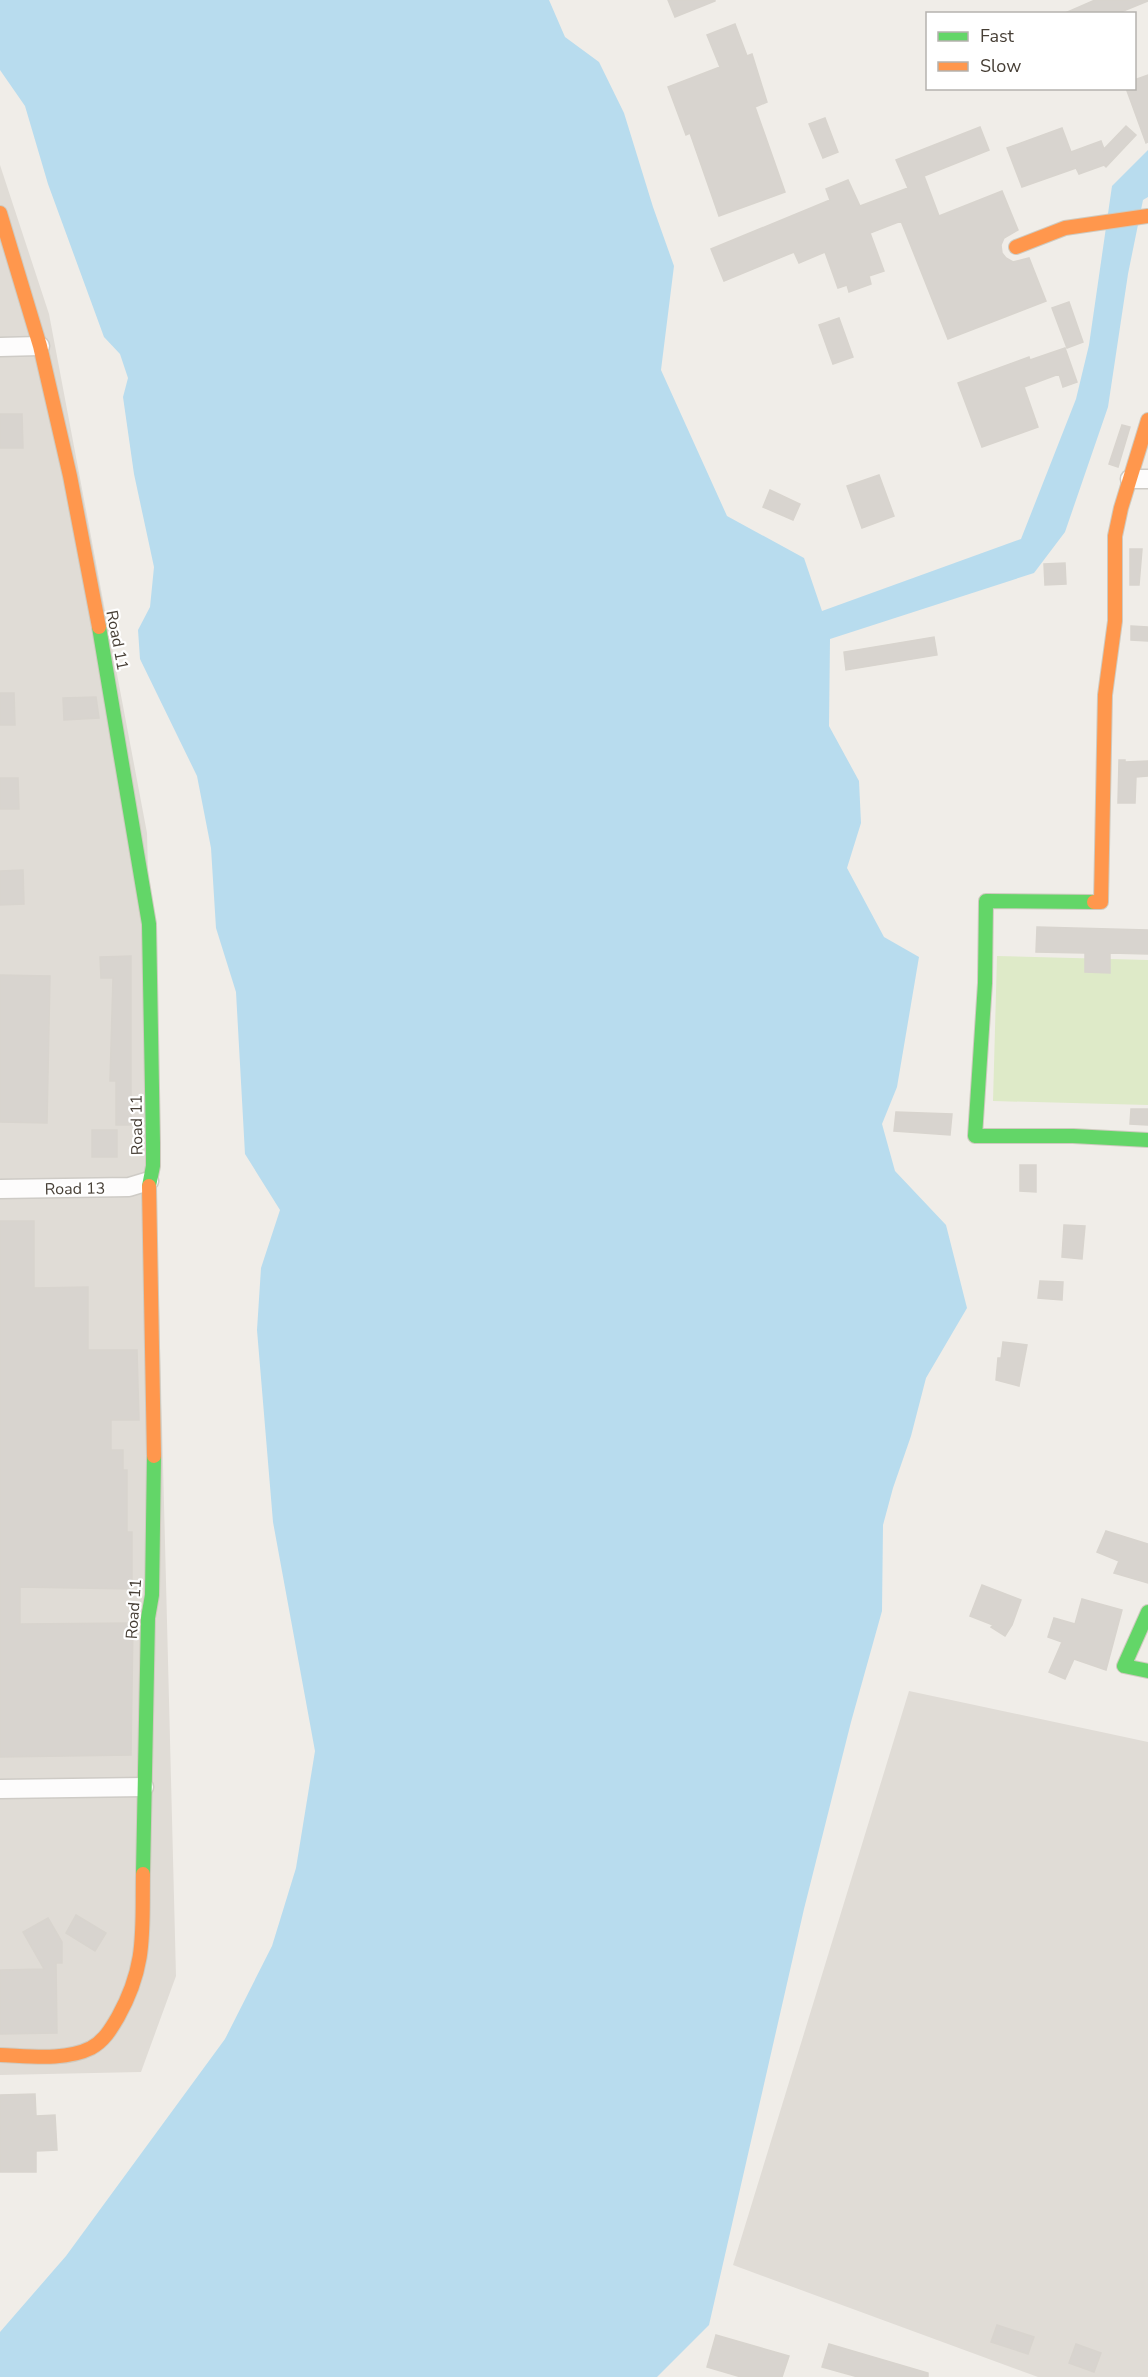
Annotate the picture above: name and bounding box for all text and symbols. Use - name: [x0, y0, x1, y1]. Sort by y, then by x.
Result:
- legend: [926, 12, 1136, 90]
- text: Fast: [980, 24, 1015, 48]
- text: Slow: [980, 54, 1021, 78]
- street label: Road 11: [100, 608, 134, 672]
- street label: Road 11: [125, 1095, 149, 1155]
- street label: Road 13: [45, 1177, 105, 1201]
- street label: Road 11: [121, 1578, 147, 1640]

